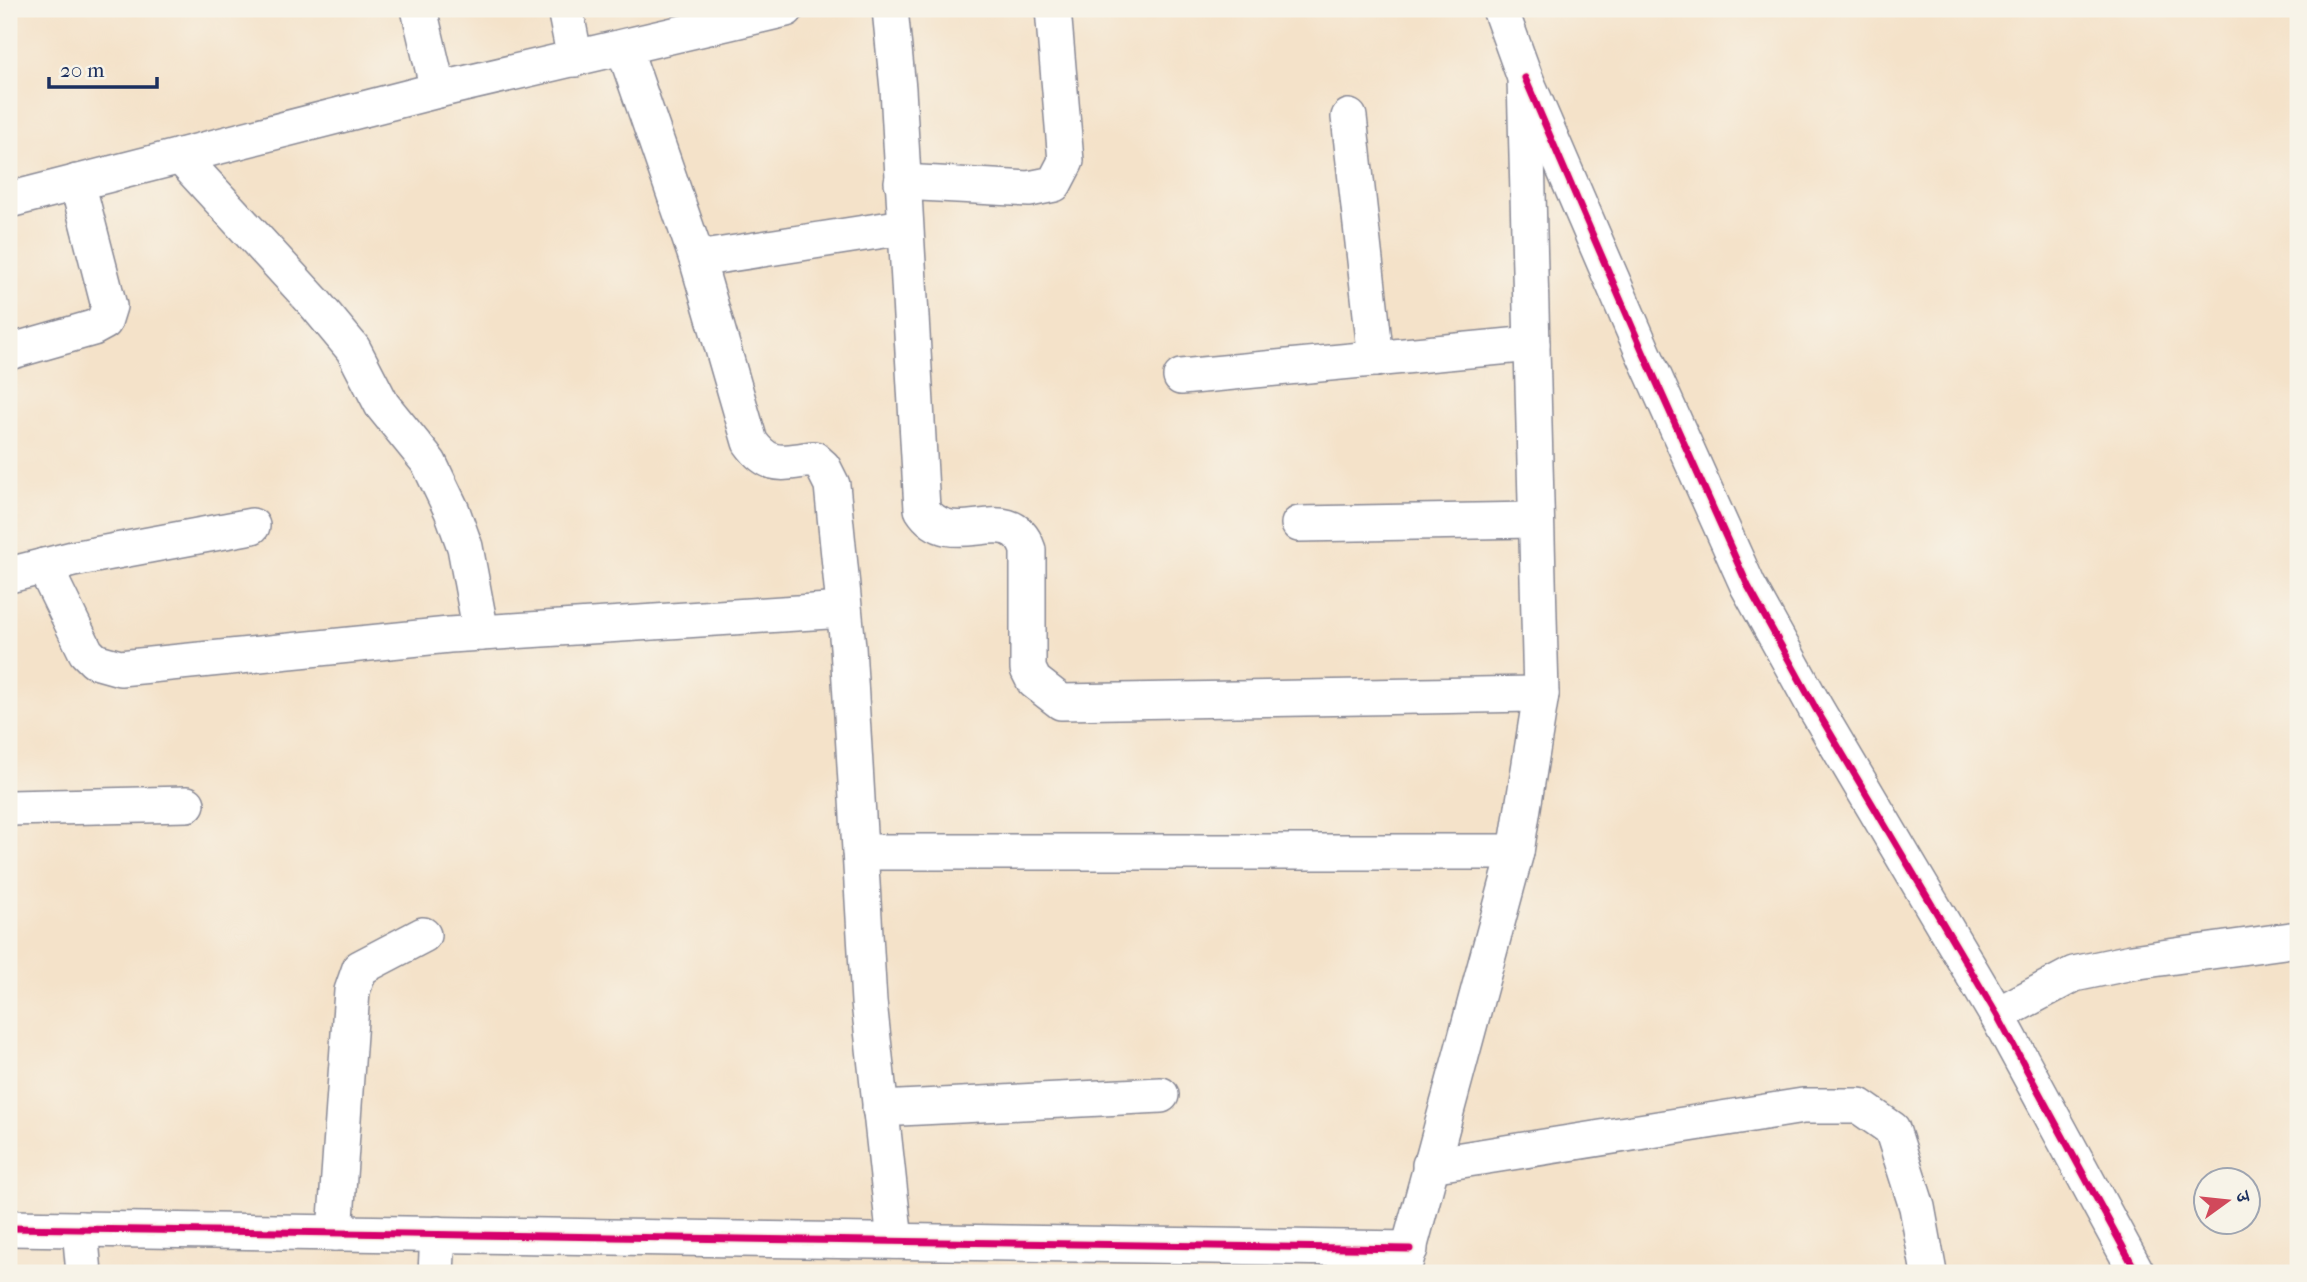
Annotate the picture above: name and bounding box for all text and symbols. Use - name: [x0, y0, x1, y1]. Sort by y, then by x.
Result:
- scale bar: [49, 46, 158, 90]
- text: 20 m: [60, 58, 105, 82]
- north arrow: [2192, 1166, 2262, 1236]
- text: उ: [2230, 1187, 2255, 1206]

